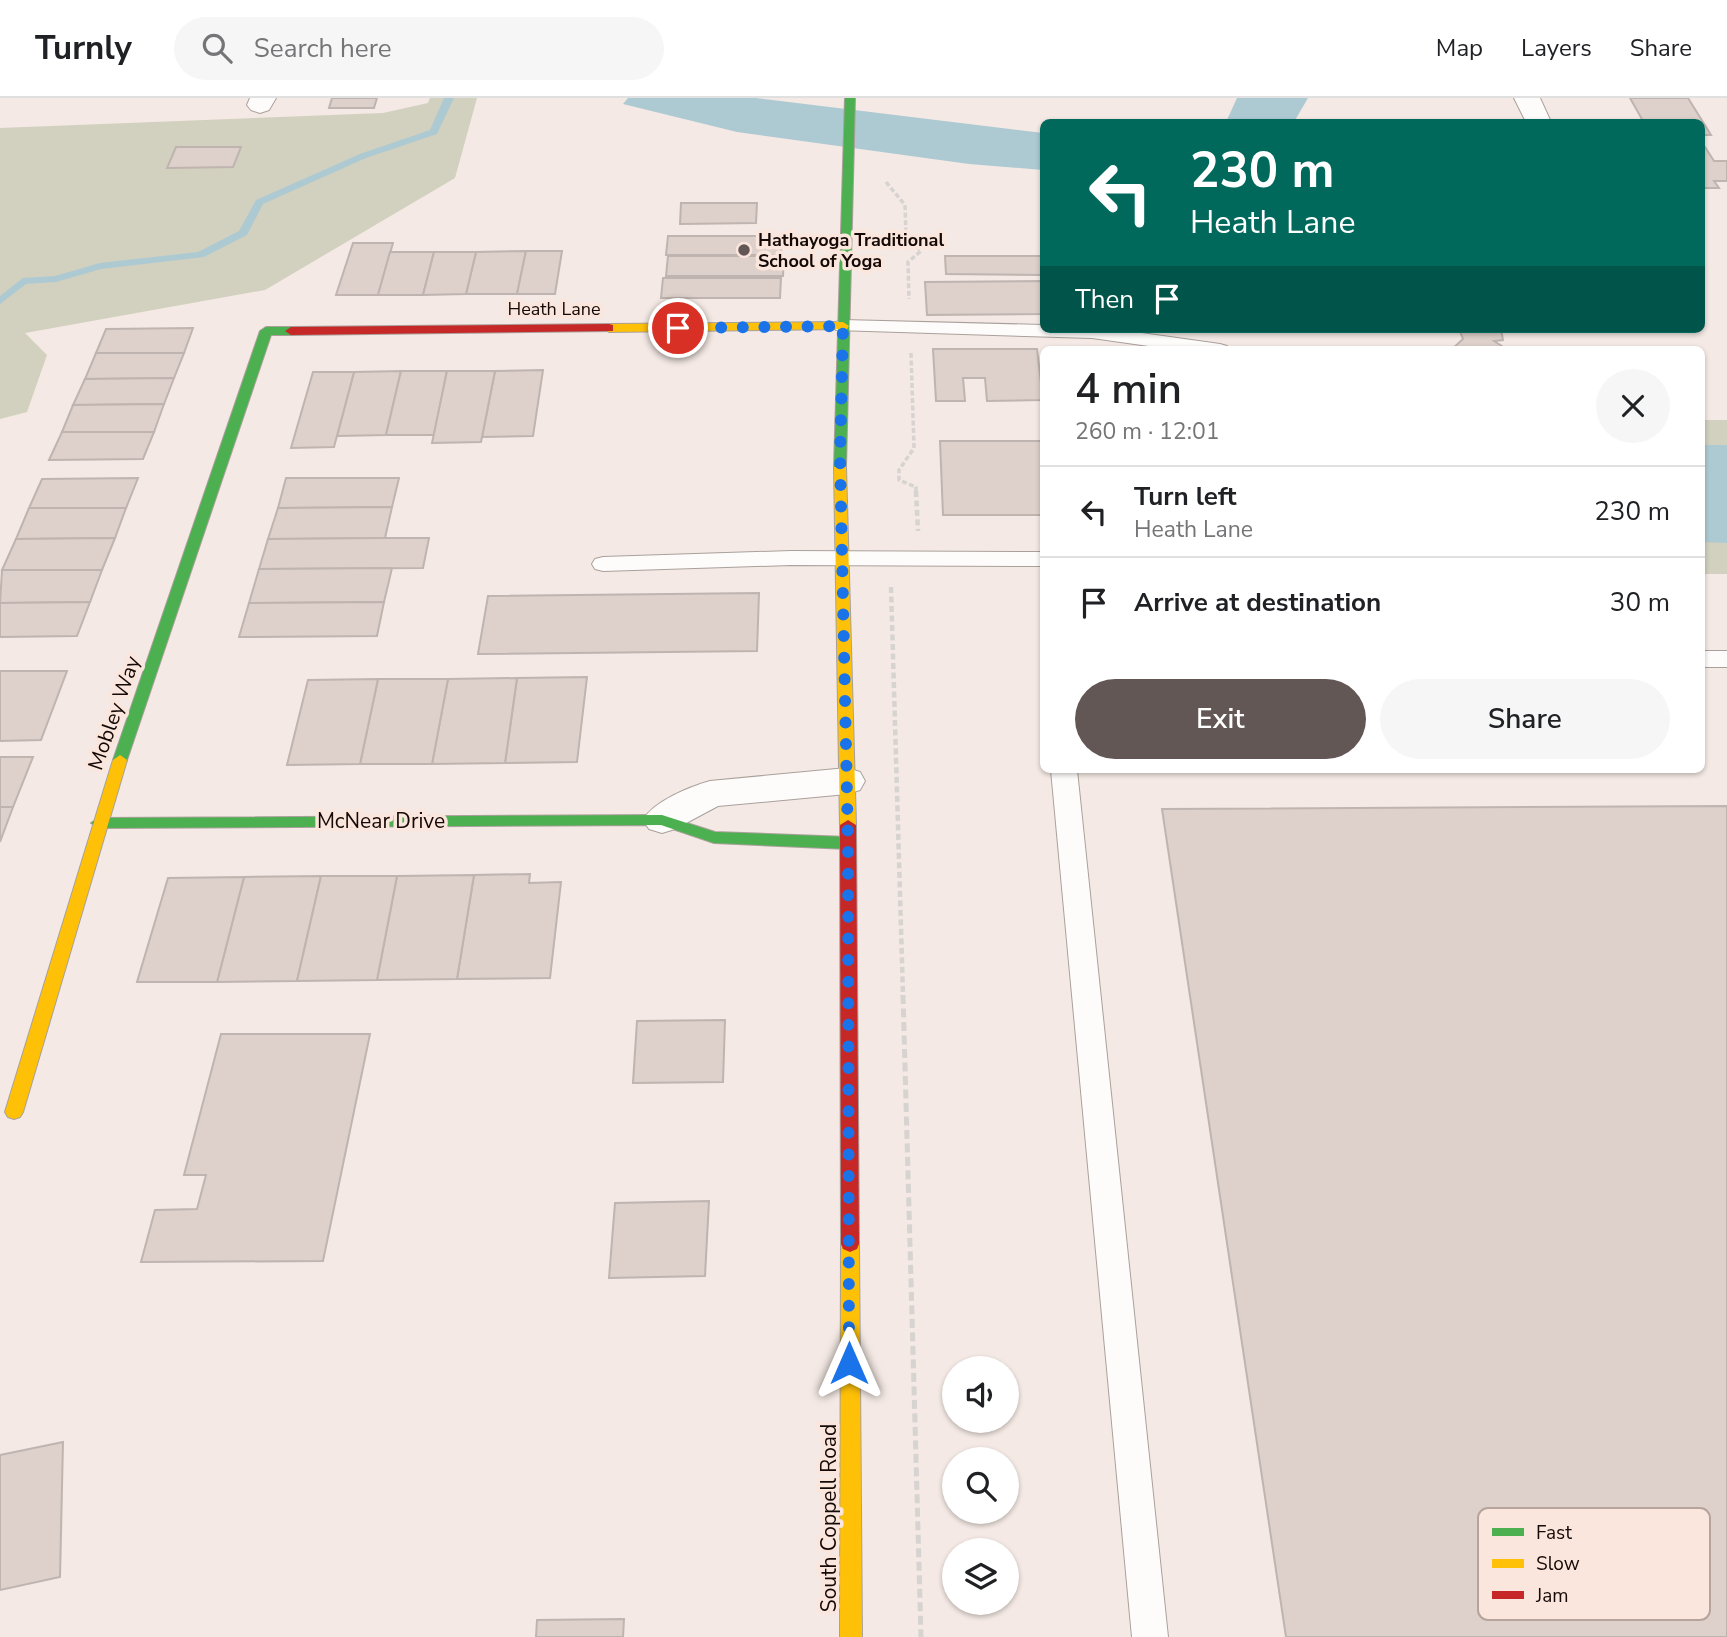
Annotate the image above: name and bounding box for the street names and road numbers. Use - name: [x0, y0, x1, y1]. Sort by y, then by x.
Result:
- street label: Heath Lane: [507, 297, 601, 321]
- street label: Mobley Way: [81, 652, 147, 774]
- street label: McNear Drive: [317, 807, 445, 835]
- street label: South Coppell Road: [815, 1424, 843, 1612]

